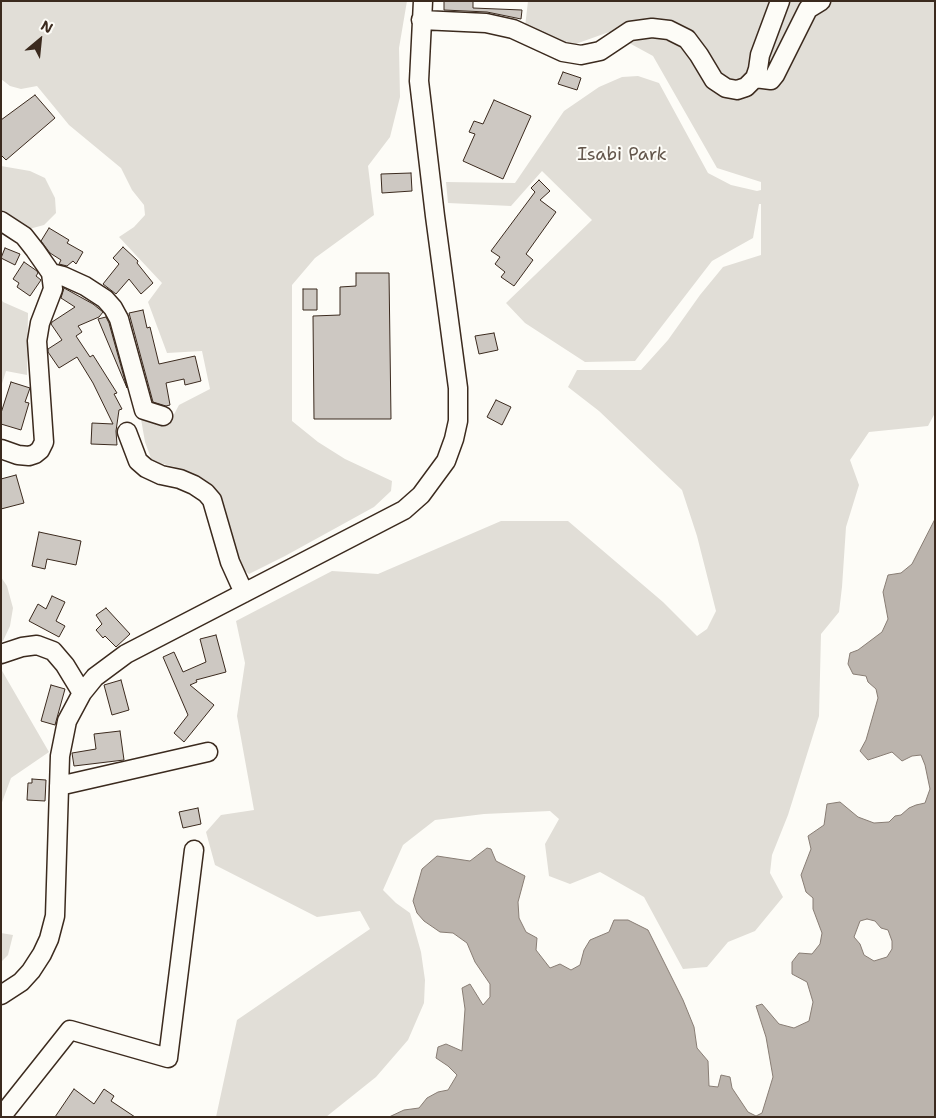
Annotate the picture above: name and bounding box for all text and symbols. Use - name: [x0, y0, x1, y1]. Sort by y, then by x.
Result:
- north arrow: [15, 15, 65, 65]
- text: N: [38, 16, 56, 37]
- park label: Isabi Park: [577, 144, 667, 166]

